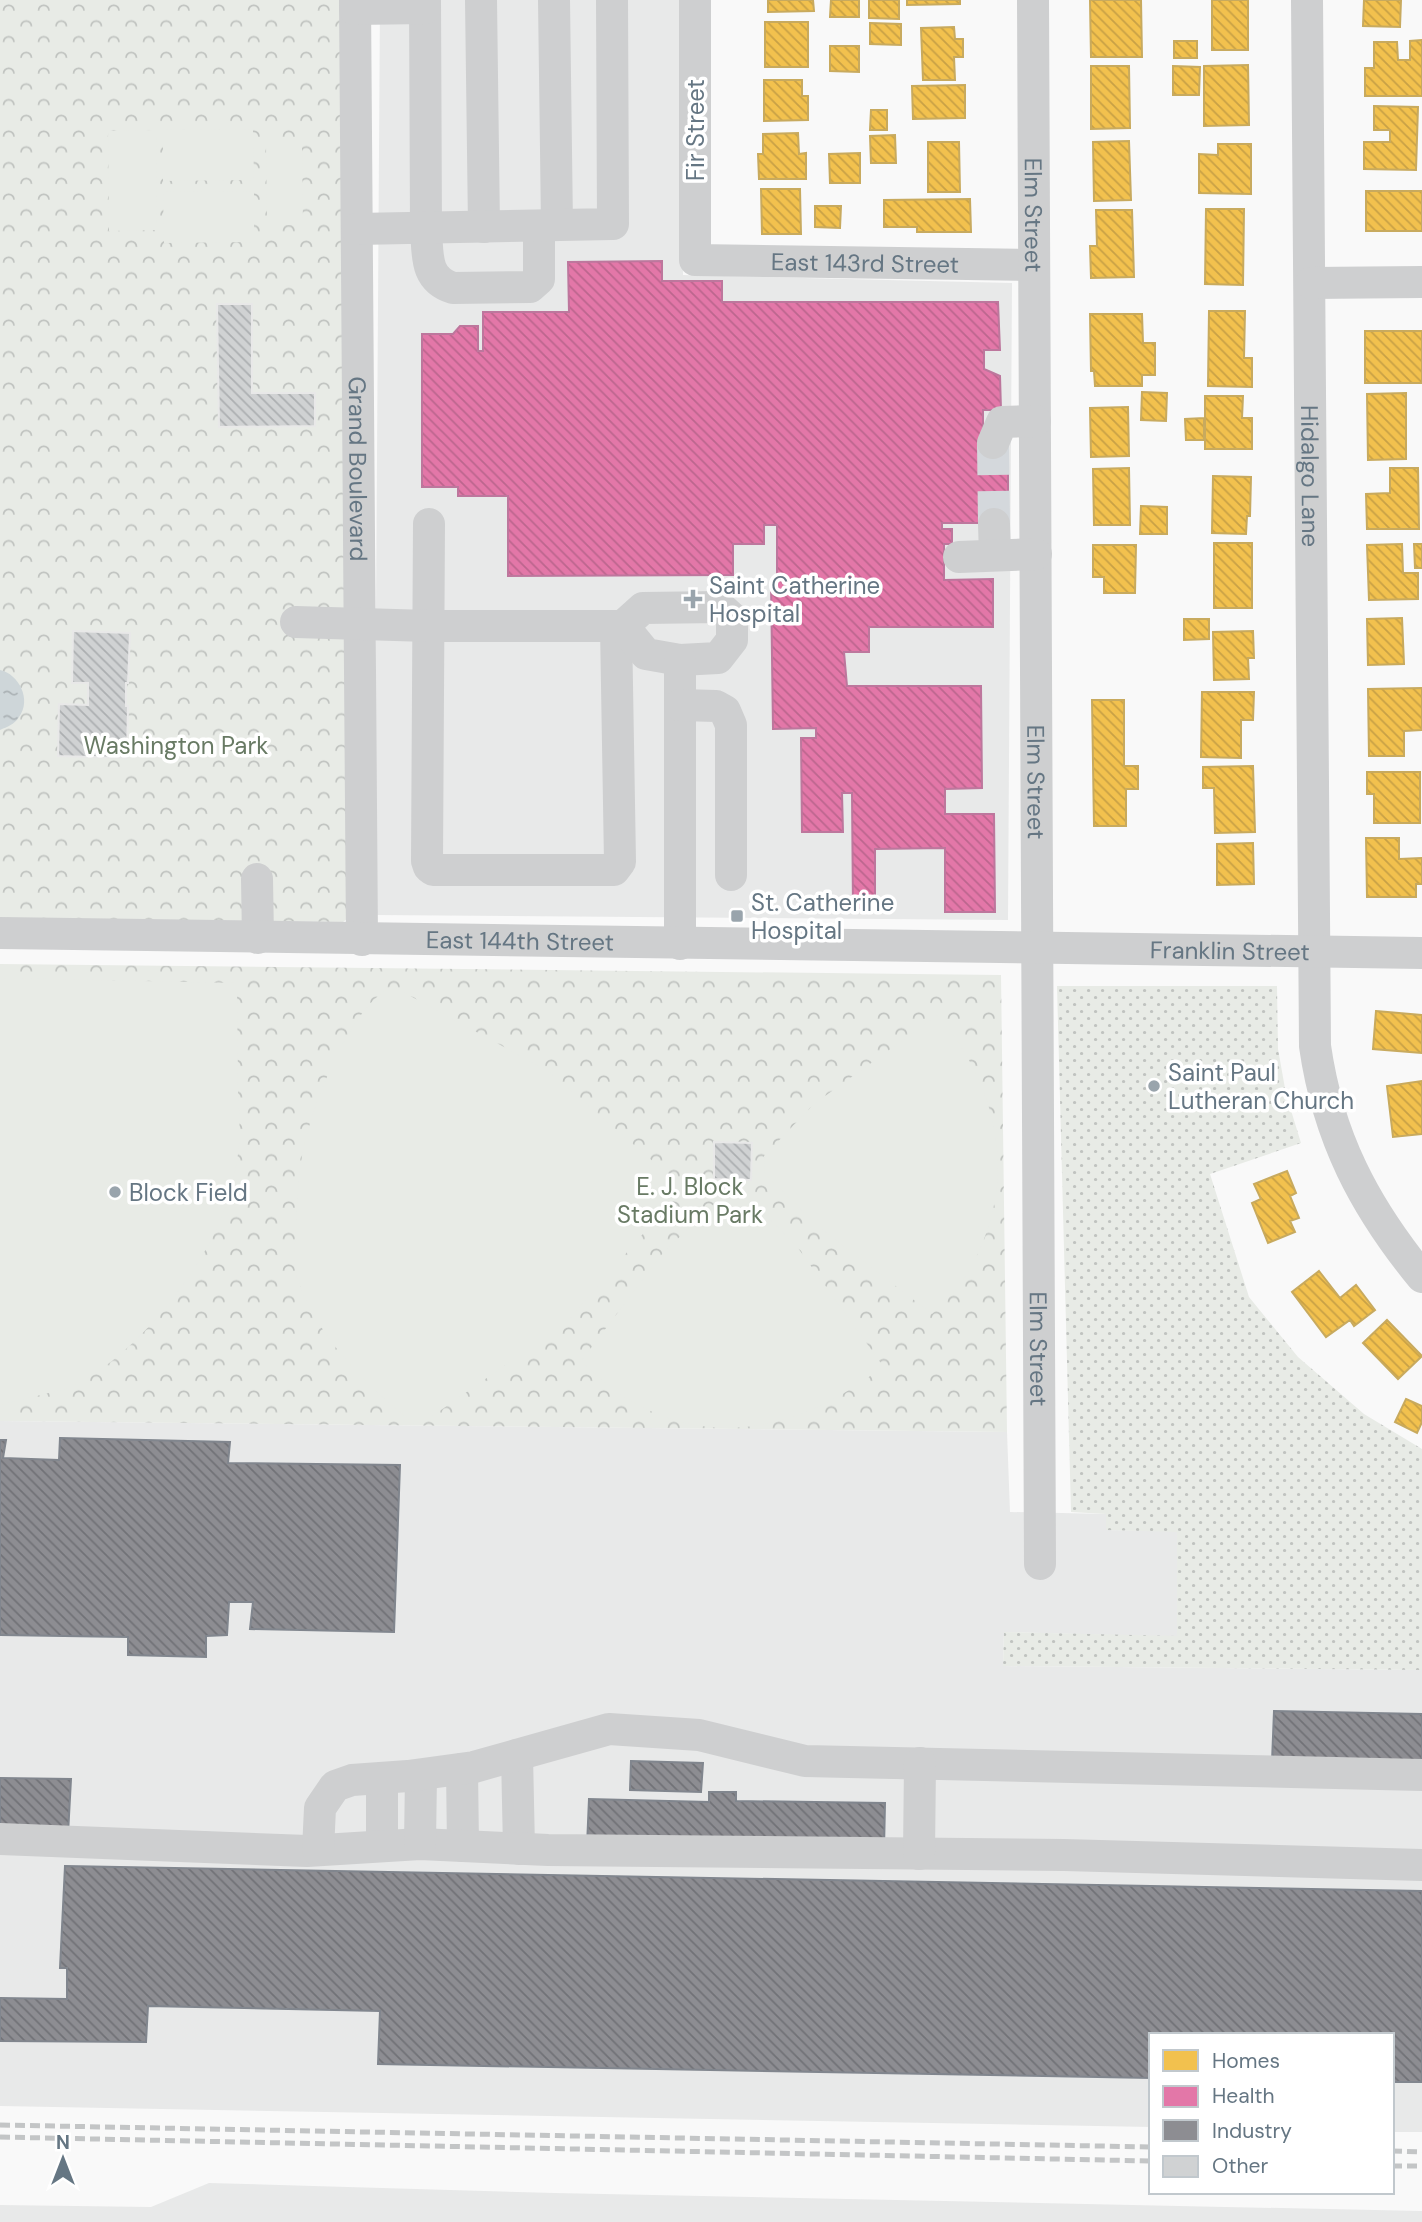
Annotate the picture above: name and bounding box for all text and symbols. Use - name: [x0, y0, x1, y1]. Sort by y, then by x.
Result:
- street label: Fir Street: [680, 79, 711, 181]
- street label: Elm Street: [1018, 158, 1050, 272]
- street label: East 143rd Street: [771, 246, 959, 279]
- street label: Grand Boulevard: [342, 376, 375, 562]
- street label: Hidalgo Lane: [1295, 405, 1327, 547]
- place label: Saint Catherine Hospital: [709, 570, 880, 629]
- marker: Saint Catherine Hospital: [683, 589, 703, 609]
- street label: Elm Street: [1021, 725, 1052, 839]
- park label: Washington Park: [84, 730, 268, 761]
- place label: St. Catherine Hospital: [751, 887, 894, 946]
- marker: St. Catherine Hospital: [729, 908, 745, 924]
- street label: East 144th Street: [426, 923, 614, 957]
- street label: Franklin Street: [1150, 934, 1310, 967]
- place label: Saint Paul Lutheran Church: [1168, 1057, 1354, 1116]
- marker: Saint Paul Lutheran Church: [1146, 1078, 1162, 1094]
- park label: E. J. Block Stadium Park: [617, 1171, 763, 1230]
- place label: Block Field: [129, 1177, 248, 1208]
- marker: Block Field: [107, 1184, 123, 1200]
- street label: Elm Street: [1023, 1292, 1055, 1406]
- legend: [1149, 2033, 1394, 2194]
- text: Homes: [1212, 2047, 1280, 2075]
- text: Health: [1212, 2082, 1275, 2110]
- text: Industry: [1212, 2117, 1292, 2145]
- north arrow: [28, 2124, 98, 2194]
- text: N: [56, 2130, 70, 2155]
- text: Other: [1212, 2152, 1268, 2180]

